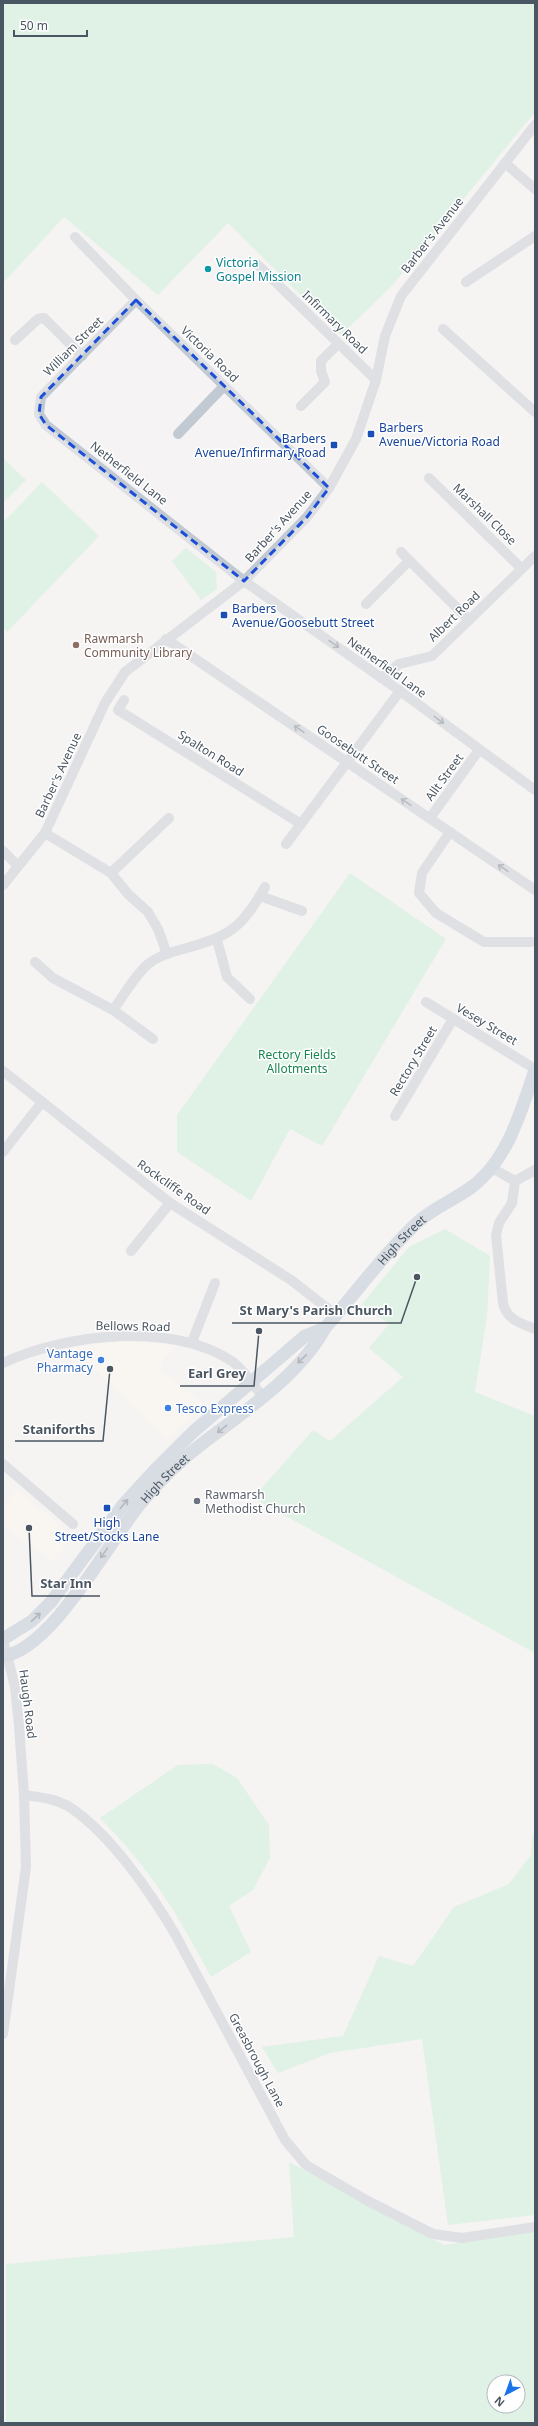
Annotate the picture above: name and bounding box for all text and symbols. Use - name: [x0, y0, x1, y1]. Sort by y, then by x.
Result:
- scale bar: [14, 12, 87, 38]
- text: 50 m: [20, 17, 48, 34]
- street label: Barber's Avenue: [397, 193, 467, 277]
- place label: Victoria Gospel Mission: [216, 254, 301, 285]
- marker: Victoria Gospel Mission: [203, 264, 213, 274]
- street label: Infirmary Road: [299, 286, 371, 358]
- street label: William Street: [39, 312, 107, 380]
- street label: Victoria Road: [177, 322, 243, 386]
- place label: Barbers Avenue/Victoria Road: [379, 419, 500, 450]
- marker: Barbers Avenue/Victoria Road: [366, 429, 376, 439]
- place label: Barbers Avenue/Infirmary Road: [195, 430, 326, 461]
- street label: Netherfield Lane: [87, 437, 172, 509]
- marker: Barbers Avenue/Infirmary Road: [329, 440, 339, 450]
- street label: Marshall Close: [450, 479, 521, 549]
- street label: Barber's Avenue: [241, 486, 315, 566]
- street label: Albert Road: [424, 587, 484, 645]
- place label: Barbers Avenue/Goosebutt Street: [232, 600, 375, 631]
- marker: Barbers Avenue/Goosebutt Street: [219, 610, 229, 620]
- place label: Rawmarsh Community Library: [84, 630, 193, 661]
- street label: Netherfield Lane: [344, 632, 430, 702]
- marker: Rawmarsh Community Library: [71, 640, 81, 650]
- one-way arrow: [328, 640, 339, 648]
- one-way arrow: [433, 716, 444, 724]
- street label: Goosebutt Street: [314, 720, 403, 788]
- one-way arrow: [293, 725, 304, 733]
- street label: Spalton Road: [175, 726, 247, 780]
- street label: Barber's Avenue: [31, 729, 85, 820]
- street label: Allt Street: [421, 749, 467, 804]
- one-way arrow: [401, 798, 412, 806]
- one-way arrow: [498, 864, 509, 872]
- street label: Vesey Street: [453, 999, 521, 1049]
- street label: Rectory Street: [385, 1022, 441, 1099]
- park label: Rectory Fields Allotments: [258, 1046, 336, 1077]
- street label: Rockcliffe Road: [134, 1155, 214, 1219]
- street label: High Street: [373, 1210, 429, 1268]
- callout: St Mary's Parish Church: [232, 1298, 401, 1323]
- text: St Mary's Parish Church: [240, 1301, 392, 1319]
- street label: Bellows Road: [95, 1317, 171, 1335]
- place label: Vantage Pharmacy: [37, 1345, 94, 1376]
- one-way arrow: [297, 1354, 307, 1364]
- marker: Vantage Pharmacy: [96, 1355, 106, 1365]
- callout: Earl Grey: [180, 1361, 254, 1386]
- text: Earl Grey: [188, 1364, 247, 1382]
- place label: Tesco Express: [176, 1400, 254, 1417]
- marker: Tesco Express: [163, 1403, 173, 1413]
- callout: Staniforths: [15, 1416, 103, 1441]
- text: Staniforths: [23, 1420, 95, 1438]
- one-way arrow: [216, 1425, 227, 1434]
- street label: High Street: [136, 1449, 193, 1506]
- place label: Rawmarsh Methodist Church: [205, 1486, 306, 1517]
- marker: Rawmarsh Methodist Church: [192, 1496, 202, 1506]
- one-way arrow: [119, 1499, 128, 1509]
- marker: High Street/Stocks Lane: [102, 1503, 112, 1513]
- place label: High Street/Stocks Lane: [55, 1514, 159, 1545]
- one-way arrow: [100, 1547, 108, 1558]
- callout: Star Inn: [32, 1571, 100, 1596]
- text: Star Inn: [40, 1574, 92, 1592]
- one-way arrow: [30, 1613, 41, 1622]
- street label: Haugh Road: [15, 1668, 41, 1740]
- street label: Greasbrough Lane: [225, 2010, 289, 2110]
- north arrow: [486, 2374, 526, 2414]
- text: N: [491, 2393, 507, 2411]

